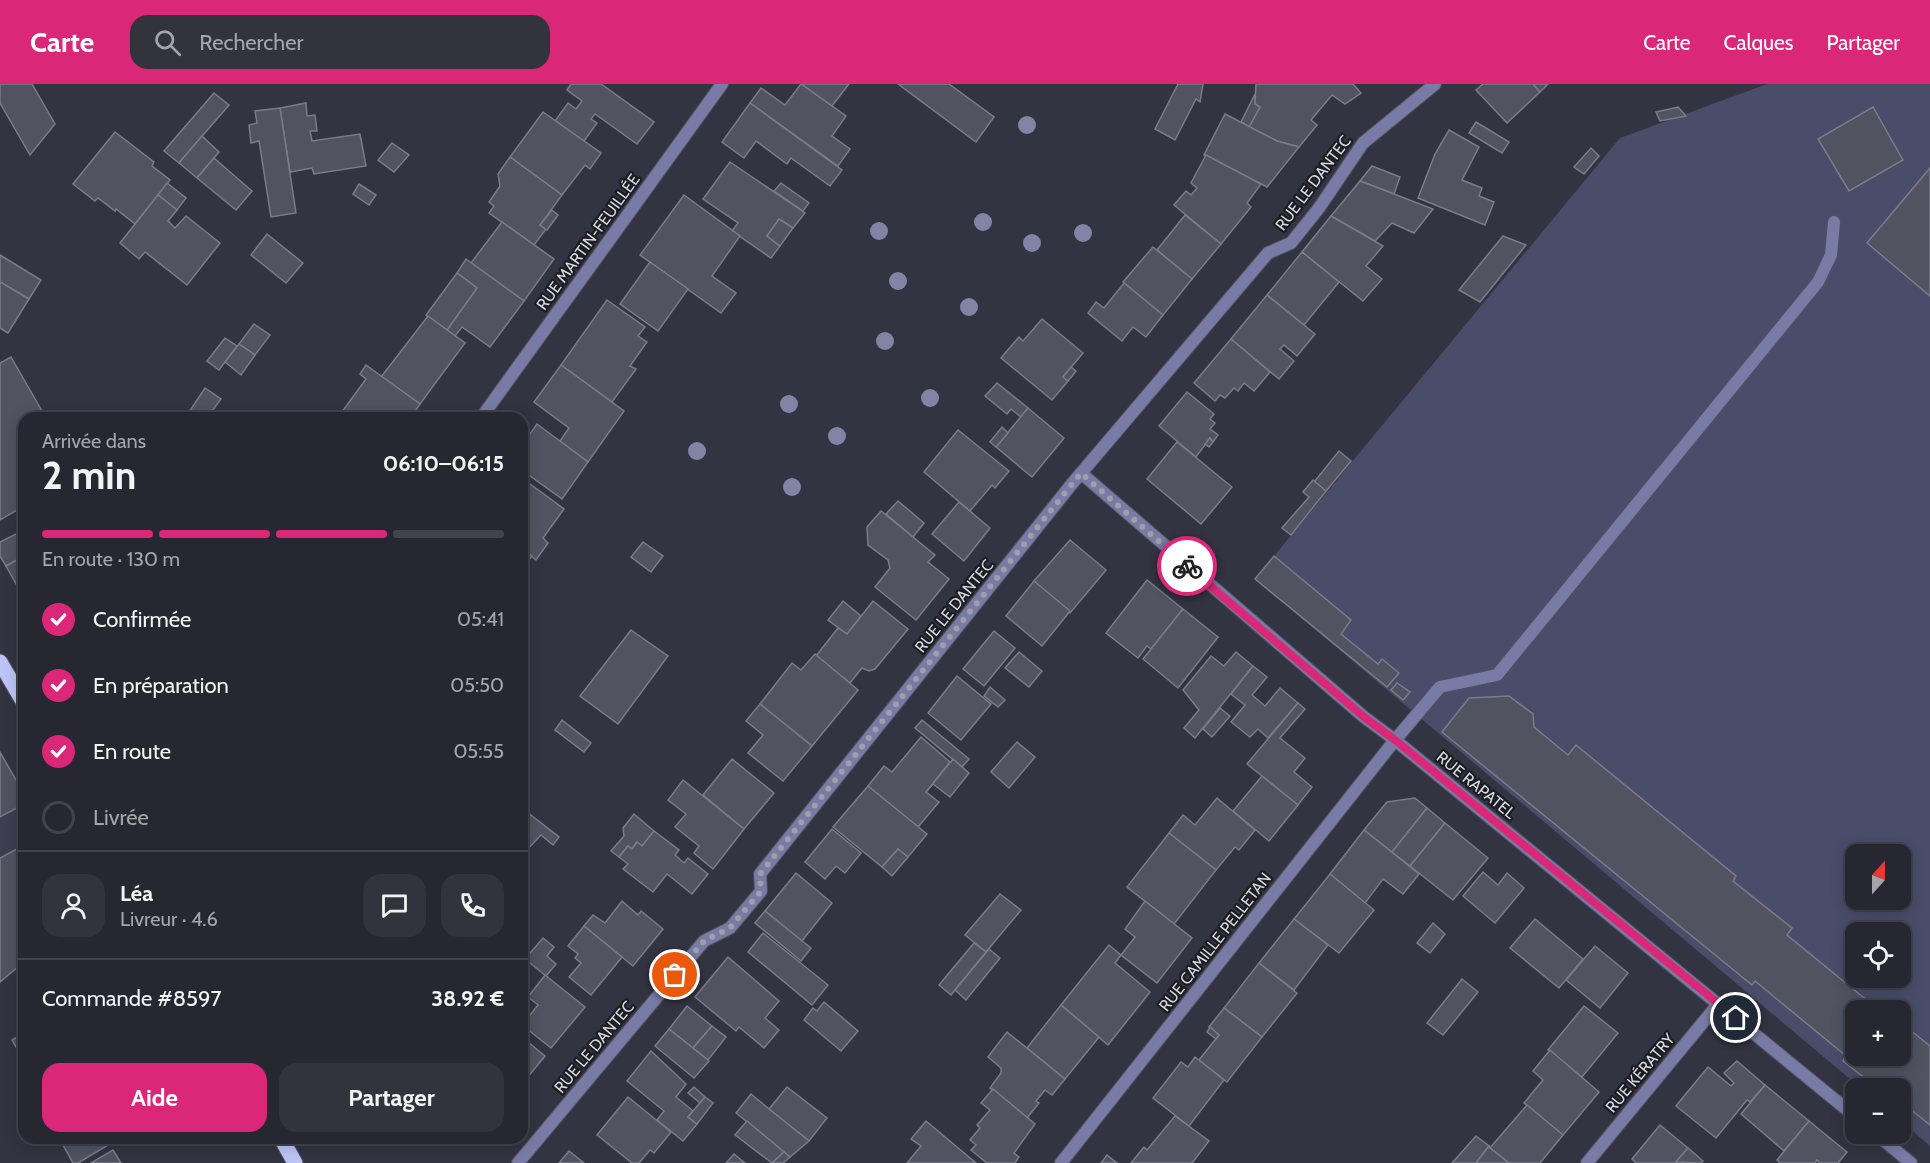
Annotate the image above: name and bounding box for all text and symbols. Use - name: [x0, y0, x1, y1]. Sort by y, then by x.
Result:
- search box: [130, 15, 550, 69]
- text: Carte: [30, 25, 94, 59]
- icon: search: [151, 26, 184, 59]
- text: Rechercher: [199, 29, 303, 56]
- text: Carte: [1643, 30, 1691, 55]
- text: Calques: [1724, 30, 1794, 55]
- text: Partager: [1827, 30, 1900, 55]
- street label: RUE LE DANTEC: [1271, 132, 1355, 234]
- street label: RUE MARTIN-FEUILLÉE: [532, 170, 644, 314]
- text: Arrivée dans: [42, 429, 146, 453]
- text: 06:10–06:15: [383, 450, 504, 477]
- text: 2 min: [42, 451, 136, 499]
- courier: [1157, 536, 1217, 596]
- text: En route · 130 m: [42, 547, 180, 571]
- icon: bike: [1171, 550, 1204, 583]
- street label: RUE LE DANTEC: [911, 556, 997, 656]
- icon: check: [42, 603, 75, 636]
- text: Confirmée: [93, 606, 191, 633]
- text: 05:41: [457, 607, 504, 631]
- icon: check: [42, 669, 75, 702]
- text: En préparation: [93, 672, 229, 699]
- text: 05:50: [450, 673, 504, 697]
- icon: check: [42, 735, 75, 768]
- text: En route: [93, 738, 171, 765]
- text: 05:55: [453, 739, 504, 763]
- street label: RUE RAPATEL: [1433, 747, 1519, 823]
- text: Livrée: [93, 804, 149, 831]
- north arrow: [1845, 844, 1911, 910]
- map controls: [1845, 844, 1911, 1144]
- street label: RUE CAMILLE PELLETAN: [1155, 869, 1275, 1015]
- button: person: [42, 874, 105, 937]
- button: chat: [363, 874, 426, 937]
- button: phone: [441, 874, 504, 937]
- text: Léa: [120, 880, 153, 907]
- text: Livreur · 4.6: [120, 907, 218, 931]
- button: locate: [1845, 922, 1911, 988]
- pin: [649, 949, 700, 1000]
- icon: bag: [658, 958, 691, 991]
- text: Commande #8597: [42, 985, 222, 1012]
- text: 38.92 €: [431, 985, 504, 1012]
- pin: [1710, 992, 1761, 1043]
- street label: RUE LE DANTEC: [550, 997, 638, 1097]
- button: +: [1845, 1000, 1911, 1066]
- icon: home: [1719, 1001, 1752, 1034]
- street label: RUE KÉRATRY: [1601, 1029, 1679, 1116]
- button: Aide: [42, 1063, 267, 1132]
- button: Partager: [279, 1063, 504, 1132]
- button: −: [1845, 1078, 1911, 1144]

